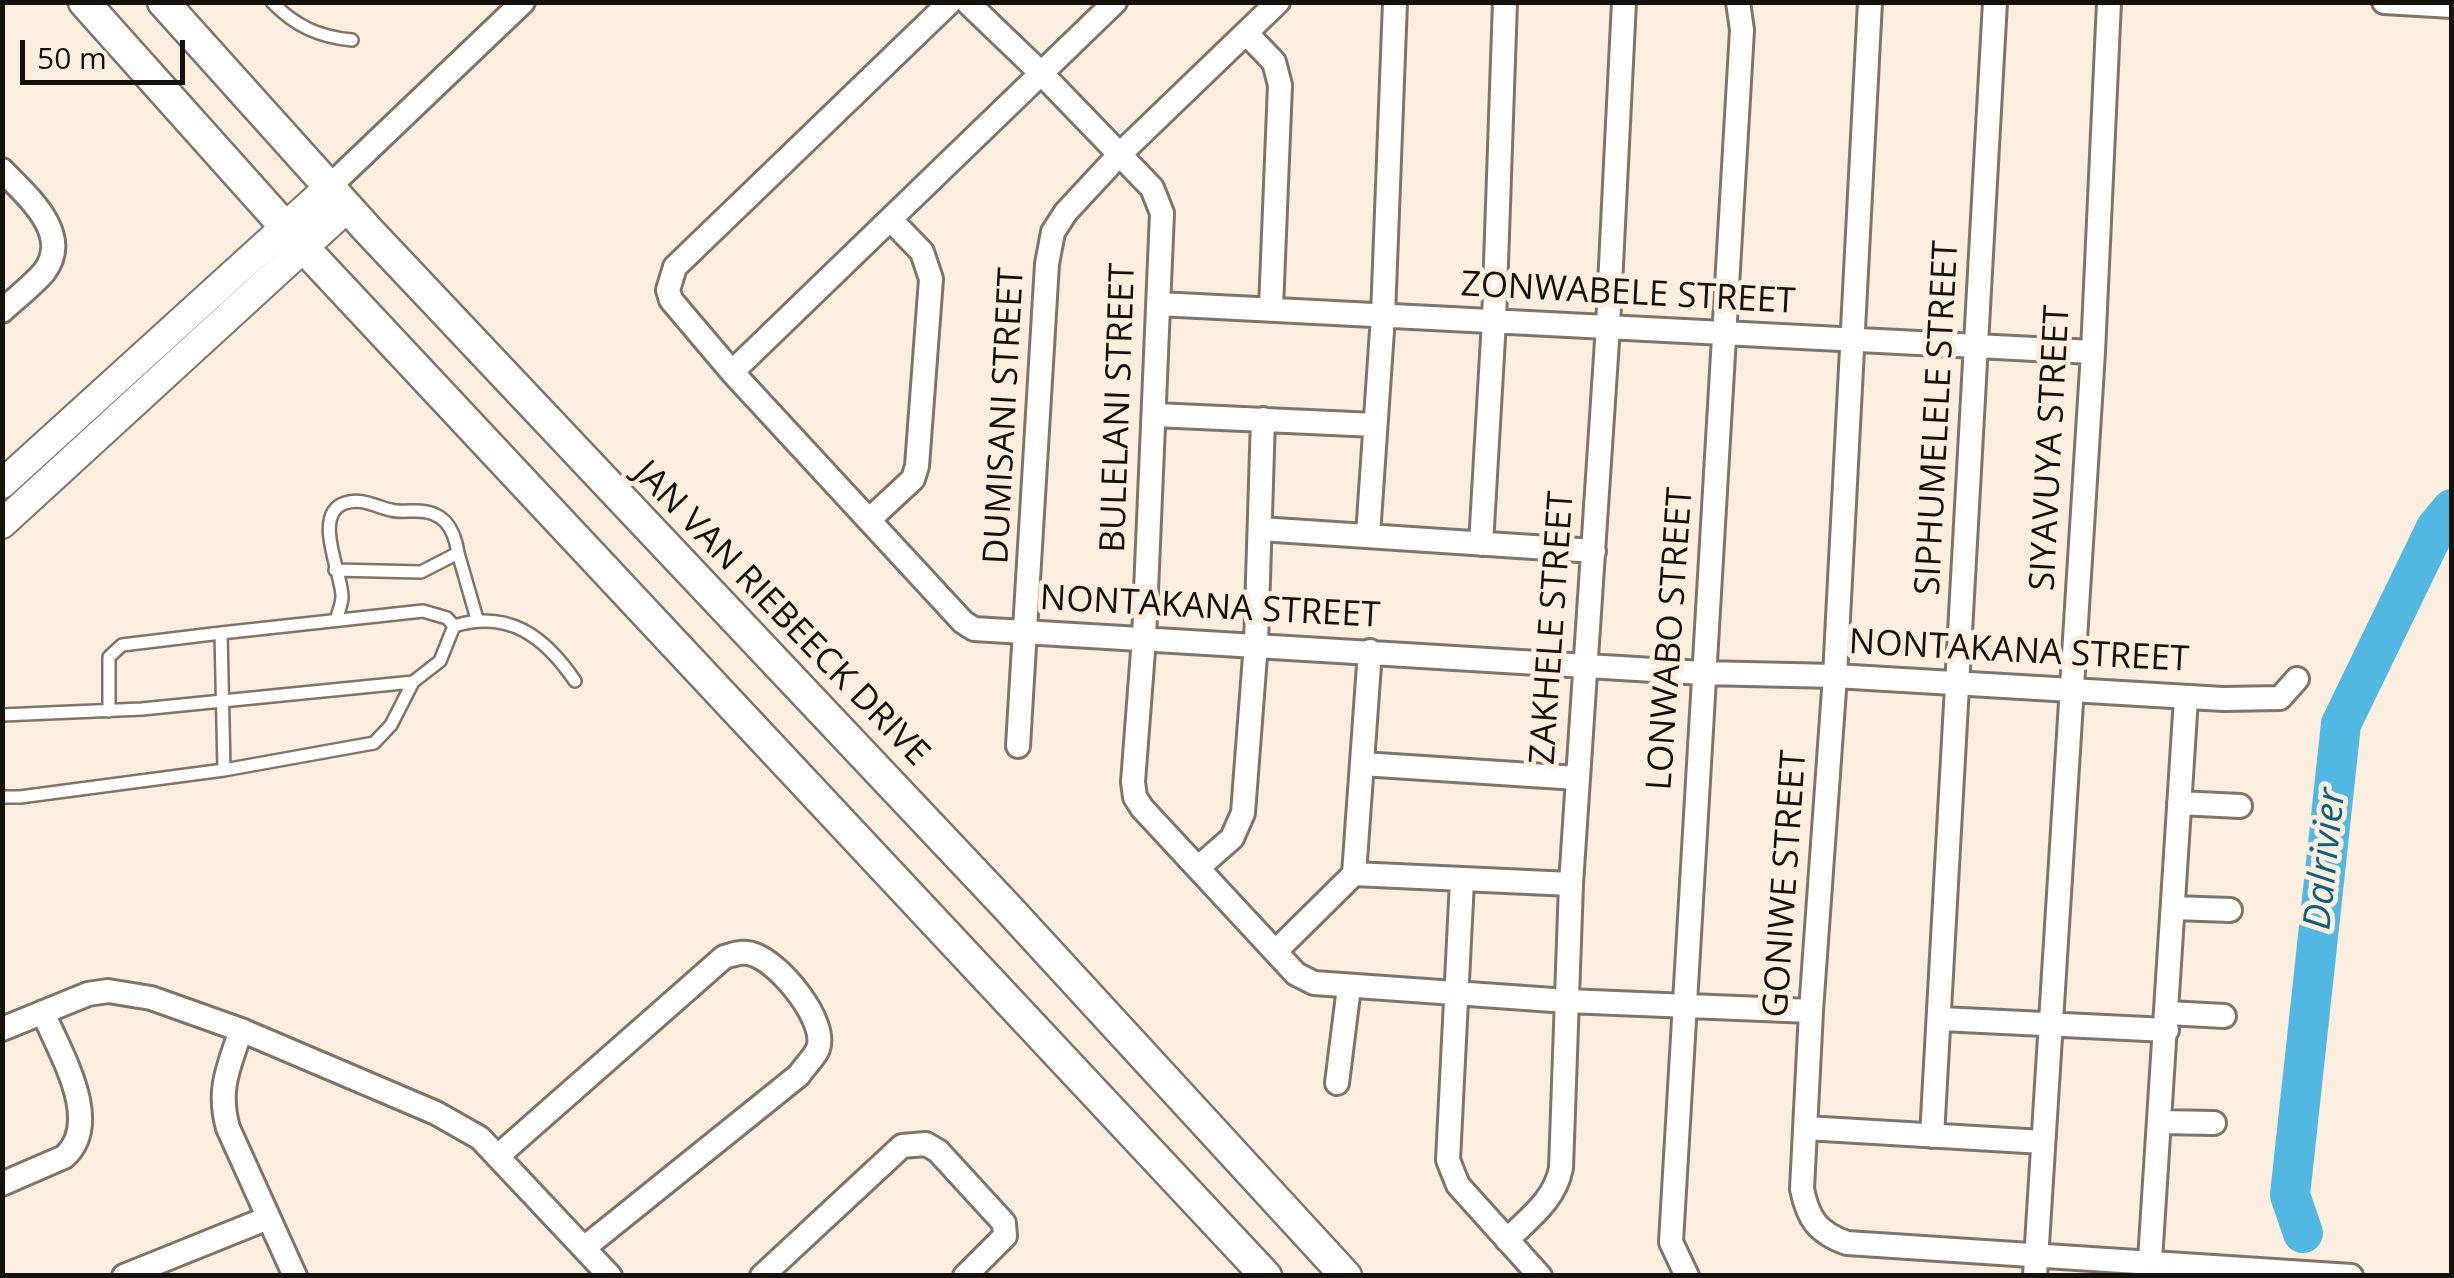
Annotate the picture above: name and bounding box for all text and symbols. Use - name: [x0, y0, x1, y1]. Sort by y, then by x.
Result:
- scale bar: [25, 20, 190, 82]
- text: 50 m: [37, 37, 107, 78]
- street label: SIPHUMELELE STREET: [1908, 240, 1968, 596]
- street label: BULELANI STREET: [1093, 263, 1145, 553]
- street label: ZONWABELE STREET: [1460, 264, 1796, 324]
- street label: DUMISANI STREET: [976, 267, 1034, 565]
- street label: SIYAVUYA STREET: [2023, 304, 2079, 592]
- street label: JAN VAN RIEBEECK DRIVE: [624, 453, 938, 775]
- street label: LONWABO STREET: [1639, 486, 1703, 792]
- street label: ZAKHELE STREET: [1522, 490, 1584, 766]
- street label: NONTAKANA STREET: [1039, 578, 1381, 638]
- street label: NONTAKANA STREET: [1848, 622, 2190, 682]
- street label: GONIWE STREET: [1756, 749, 1816, 1019]
- water label: Dalrivier: [2296, 786, 2356, 932]

